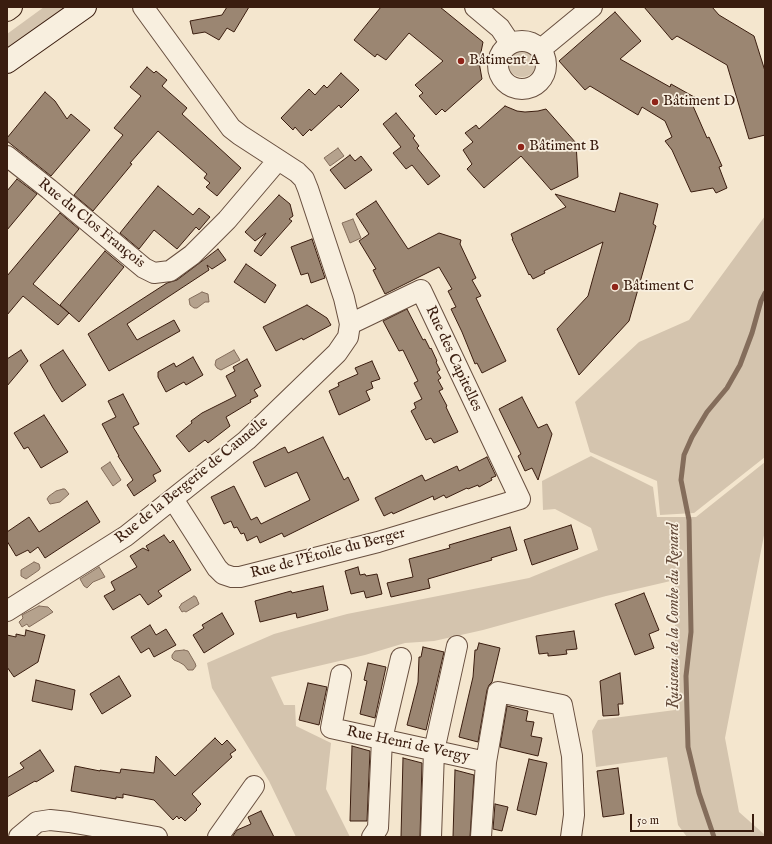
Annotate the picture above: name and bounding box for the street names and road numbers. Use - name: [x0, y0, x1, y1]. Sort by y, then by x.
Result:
- street label: Rue du Clos François: [34, 175, 148, 273]
- street label: Rue des Capitelles: [421, 303, 485, 415]
- street label: Rue de la Bergerie de Caunelle: [112, 414, 272, 548]
- street label: Rue de l'Étoile du Berger: [249, 525, 407, 583]
- street label: Rue Henri de Vergy: [345, 723, 471, 767]

